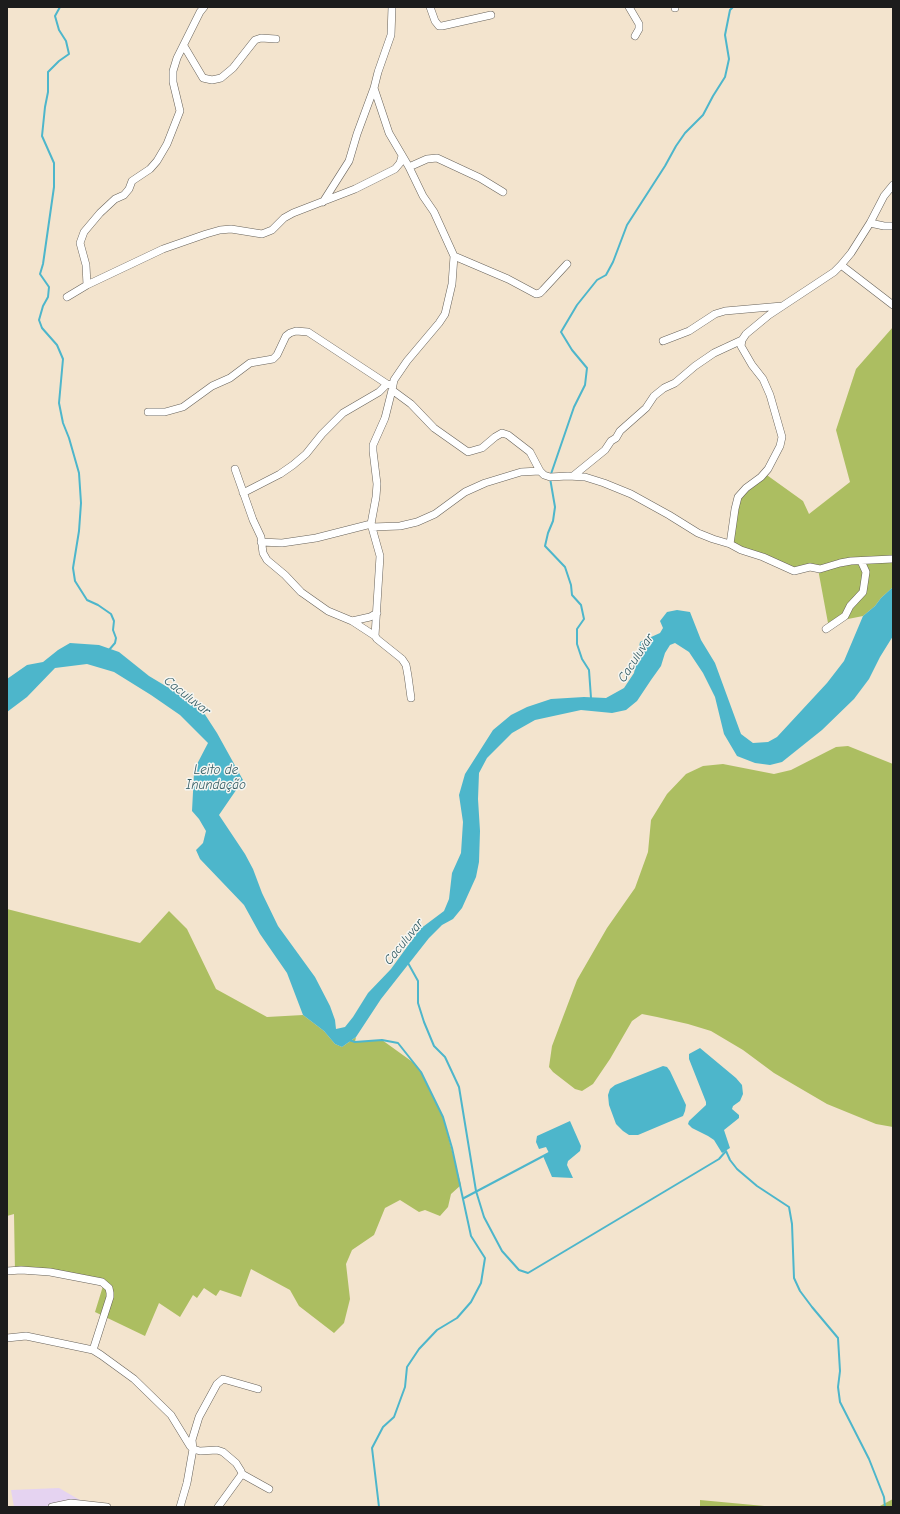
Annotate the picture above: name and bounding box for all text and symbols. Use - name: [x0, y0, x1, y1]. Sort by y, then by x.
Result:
- water label: Caculuvar: [615, 631, 657, 685]
- water label: Caculuvar: [161, 673, 213, 719]
- water label: Leito de Inundação: [186, 762, 246, 793]
- water label: Caculuvar: [381, 916, 427, 968]

